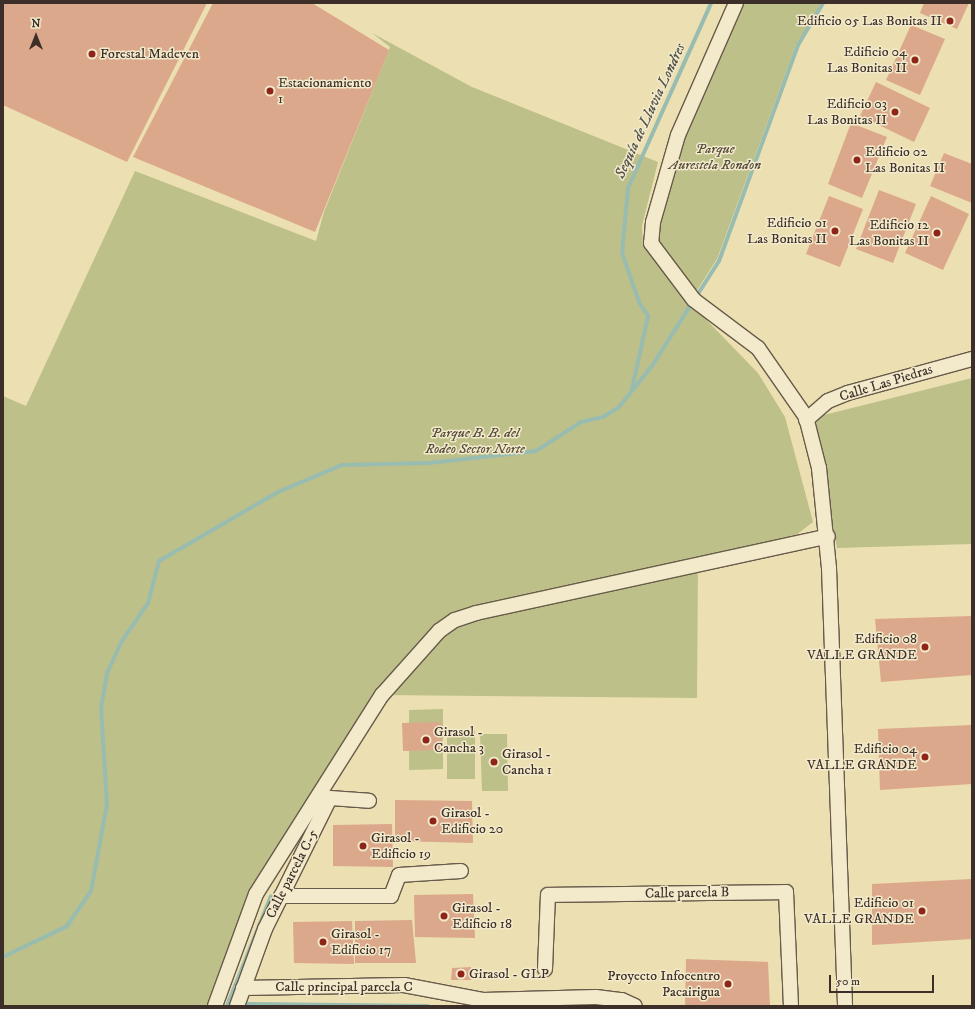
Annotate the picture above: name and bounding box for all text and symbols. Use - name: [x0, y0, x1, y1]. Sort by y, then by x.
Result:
- place label: Edificio 05 Las Bonitas II: [797, 13, 942, 29]
- north arrow: [16, 16, 56, 56]
- marker: Edificio 05 Las Bonitas II: [945, 16, 955, 26]
- text: N: [31, 17, 41, 31]
- water label: Sequía de Lluvia Londres: [611, 41, 689, 181]
- place label: Edificio 04 Las Bonitas II: [827, 44, 907, 76]
- place label: Forestal Madeven: [100, 46, 199, 62]
- marker: Forestal Madeven: [87, 49, 97, 59]
- marker: Edificio 04 Las Bonitas II: [910, 55, 920, 65]
- place label: Estacionamiento 1: [278, 75, 371, 108]
- marker: Estacionamiento 1: [265, 86, 275, 96]
- place label: Edificio 03 Las Bonitas II: [807, 96, 887, 128]
- marker: Edificio 03 Las Bonitas II: [890, 107, 900, 117]
- park label: Parque Aurestela Rondon: [669, 141, 761, 174]
- place label: Edificio 02 Las Bonitas II: [865, 144, 945, 176]
- marker: Edificio 02 Las Bonitas II: [852, 155, 862, 165]
- place label: Edificio 01 Las Bonitas II: [747, 215, 827, 248]
- place label: Edificio 12 Las Bonitas II: [849, 217, 929, 250]
- marker: Edificio 01 Las Bonitas II: [830, 226, 840, 236]
- marker: Edificio 12 Las Bonitas II: [932, 228, 942, 238]
- street label: Calle Las Piedras: [837, 361, 935, 405]
- park label: Parque B. B. del Rodeo Sector Norte: [425, 425, 525, 458]
- place label: Edificio 08 VALLE GRANDE: [807, 631, 917, 664]
- marker: Edificio 08 VALLE GRANDE: [920, 642, 930, 652]
- place label: Girasol - Cancha 3: [434, 724, 484, 756]
- marker: Girasol - Cancha 3: [421, 735, 431, 745]
- place label: Edificio 04 VALLE GRANDE: [807, 741, 917, 774]
- place label: Girasol - Cancha 1: [502, 746, 552, 778]
- marker: Edificio 04 VALLE GRANDE: [920, 752, 930, 762]
- marker: Girasol - Cancha 1: [489, 757, 499, 767]
- place label: Girasol - Edificio 20: [441, 805, 503, 838]
- marker: Girasol - Edificio 20: [428, 816, 438, 826]
- street label: Calle parcela C-5: [262, 827, 322, 921]
- place label: Girasol - Edificio 19: [371, 830, 431, 862]
- marker: Girasol - Edificio 19: [358, 841, 368, 851]
- street label: Calle parcela B: [645, 884, 729, 902]
- place label: Edificio 01 VALLE GRANDE: [804, 895, 914, 928]
- place label: Girasol - Edificio 18: [452, 900, 512, 932]
- marker: Edificio 01 VALLE GRANDE: [917, 906, 927, 916]
- marker: Girasol - Edificio 18: [439, 911, 449, 921]
- place label: Girasol - Edificio 17: [331, 926, 391, 958]
- marker: Girasol - Edificio 17: [318, 937, 328, 947]
- place label: Girasol - GLP: [469, 966, 549, 982]
- scale bar: [831, 967, 936, 993]
- place label: Proyecto Infocentro Pacairigua: [607, 968, 720, 1000]
- marker: Girasol - GLP: [456, 969, 466, 979]
- text: 50 m: [836, 974, 860, 989]
- street label: Calle principal parcela C: [275, 979, 413, 995]
- marker: Proyecto Infocentro Pacairigua: [723, 979, 733, 989]

